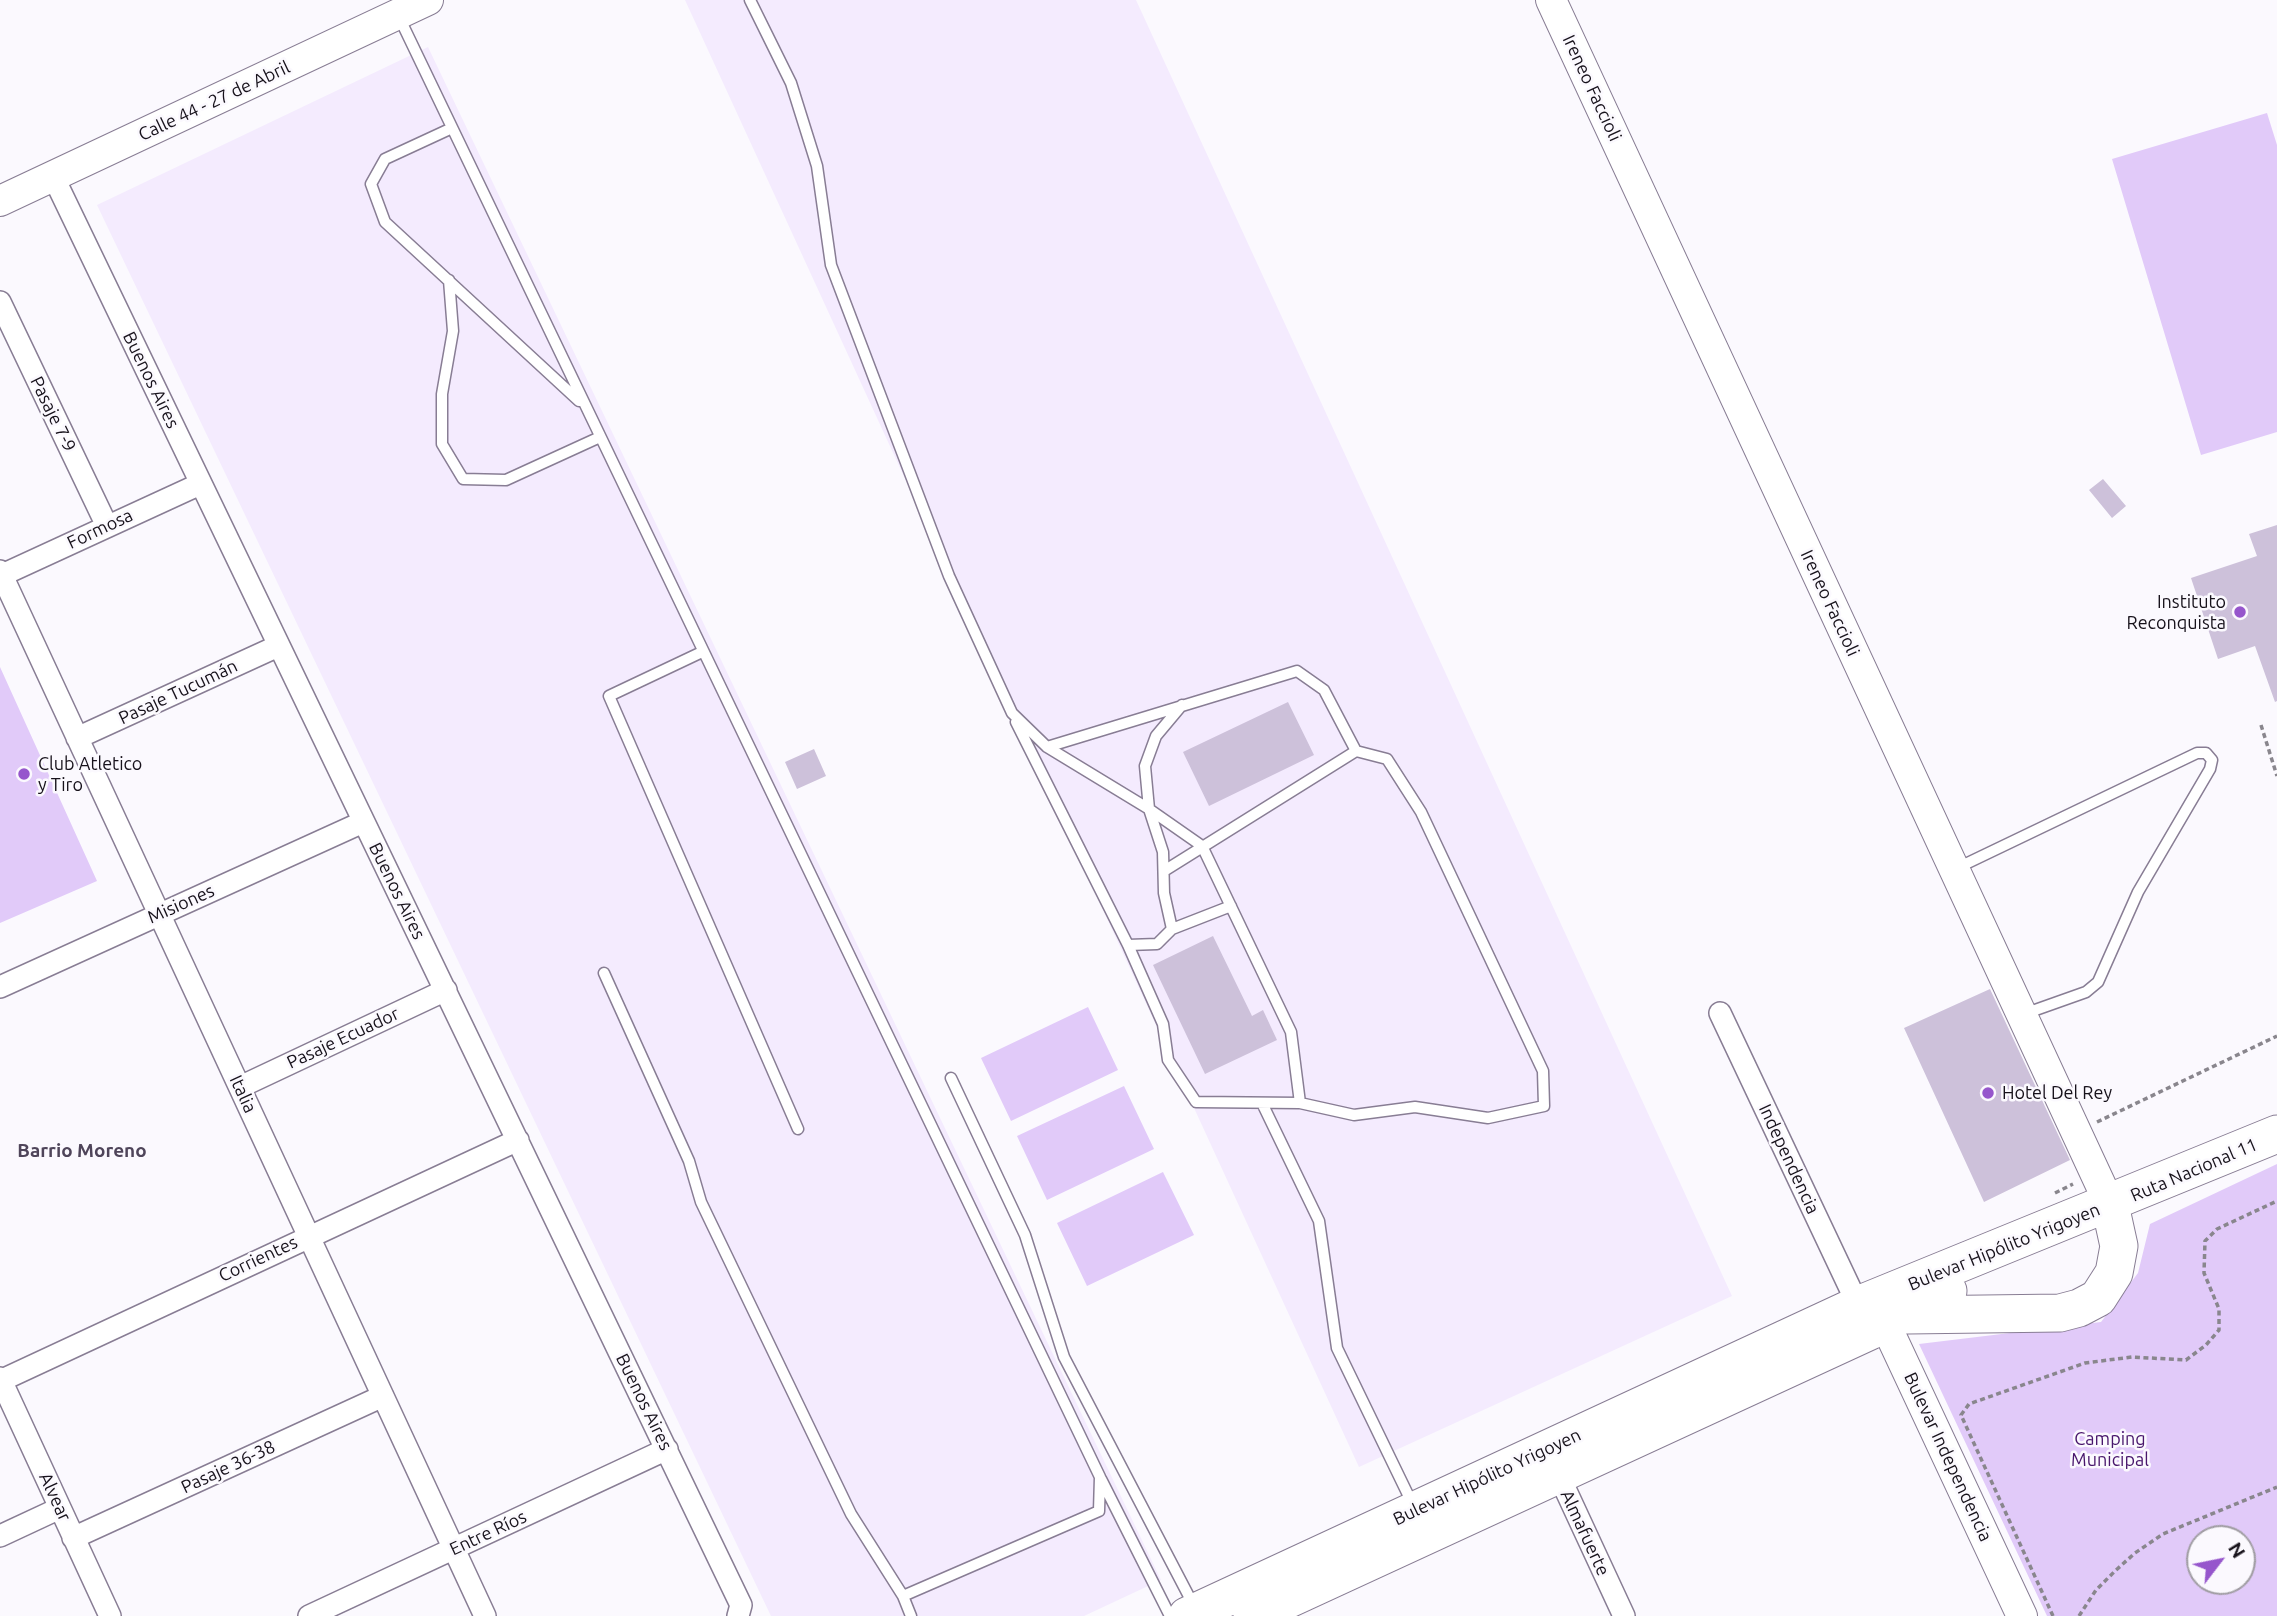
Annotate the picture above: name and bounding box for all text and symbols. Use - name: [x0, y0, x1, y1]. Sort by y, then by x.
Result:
- street label: Ireneo Faccioli: [1558, 31, 1626, 145]
- street label: Calle 44 - 27 de Abril: [135, 56, 293, 146]
- street label: Buenos Aires: [118, 328, 184, 432]
- street label: Pasaje 7-9: [26, 373, 80, 455]
- street label: Formosa: [64, 504, 136, 554]
- street label: Ireneo Faccioli: [1796, 546, 1864, 660]
- place label: Instituto Reconquista: [2126, 591, 2226, 634]
- marker: Instituto Reconquista: [2232, 604, 2248, 620]
- street label: Pasaje Tucumán: [115, 655, 241, 729]
- place label: Club Atletico y Tiro: [38, 753, 142, 796]
- marker: Club Atletico y Tiro: [16, 766, 32, 782]
- street label: Buenos Aires: [364, 839, 430, 943]
- street label: Misiones: [144, 880, 218, 928]
- street label: Pasaje Ecuador: [284, 1003, 402, 1073]
- street label: Italia: [225, 1072, 261, 1116]
- place label: Hotel Del Rey: [2002, 1082, 2112, 1104]
- marker: Hotel Del Rey: [1980, 1085, 1996, 1101]
- street label: Independencia: [1754, 1101, 1824, 1217]
- street label: Ruta Nacional 11: [2127, 1133, 2261, 1207]
- district label: Barrio Moreno: [17, 1140, 147, 1162]
- street label: Bulevar Hipólito Yrigoyen: [1905, 1199, 2103, 1295]
- street label: Corrientes: [215, 1231, 301, 1287]
- street label: Buenos Aires: [611, 1350, 677, 1454]
- street label: Bulevar Independencia: [1899, 1369, 1997, 1545]
- street label: Bulevar Hipólito Yrigoyen: [1390, 1424, 1584, 1530]
- park label: Camping Municipal: [2071, 1428, 2149, 1470]
- street label: Pasaje 36-38: [178, 1436, 278, 1498]
- street label: Alvear: [34, 1469, 76, 1525]
- street label: Almafuerte: [1556, 1487, 1614, 1579]
- street label: Entre Ríos: [446, 1506, 530, 1560]
- north arrow: [2186, 1525, 2256, 1595]
- text: N: [2224, 1538, 2250, 1562]

